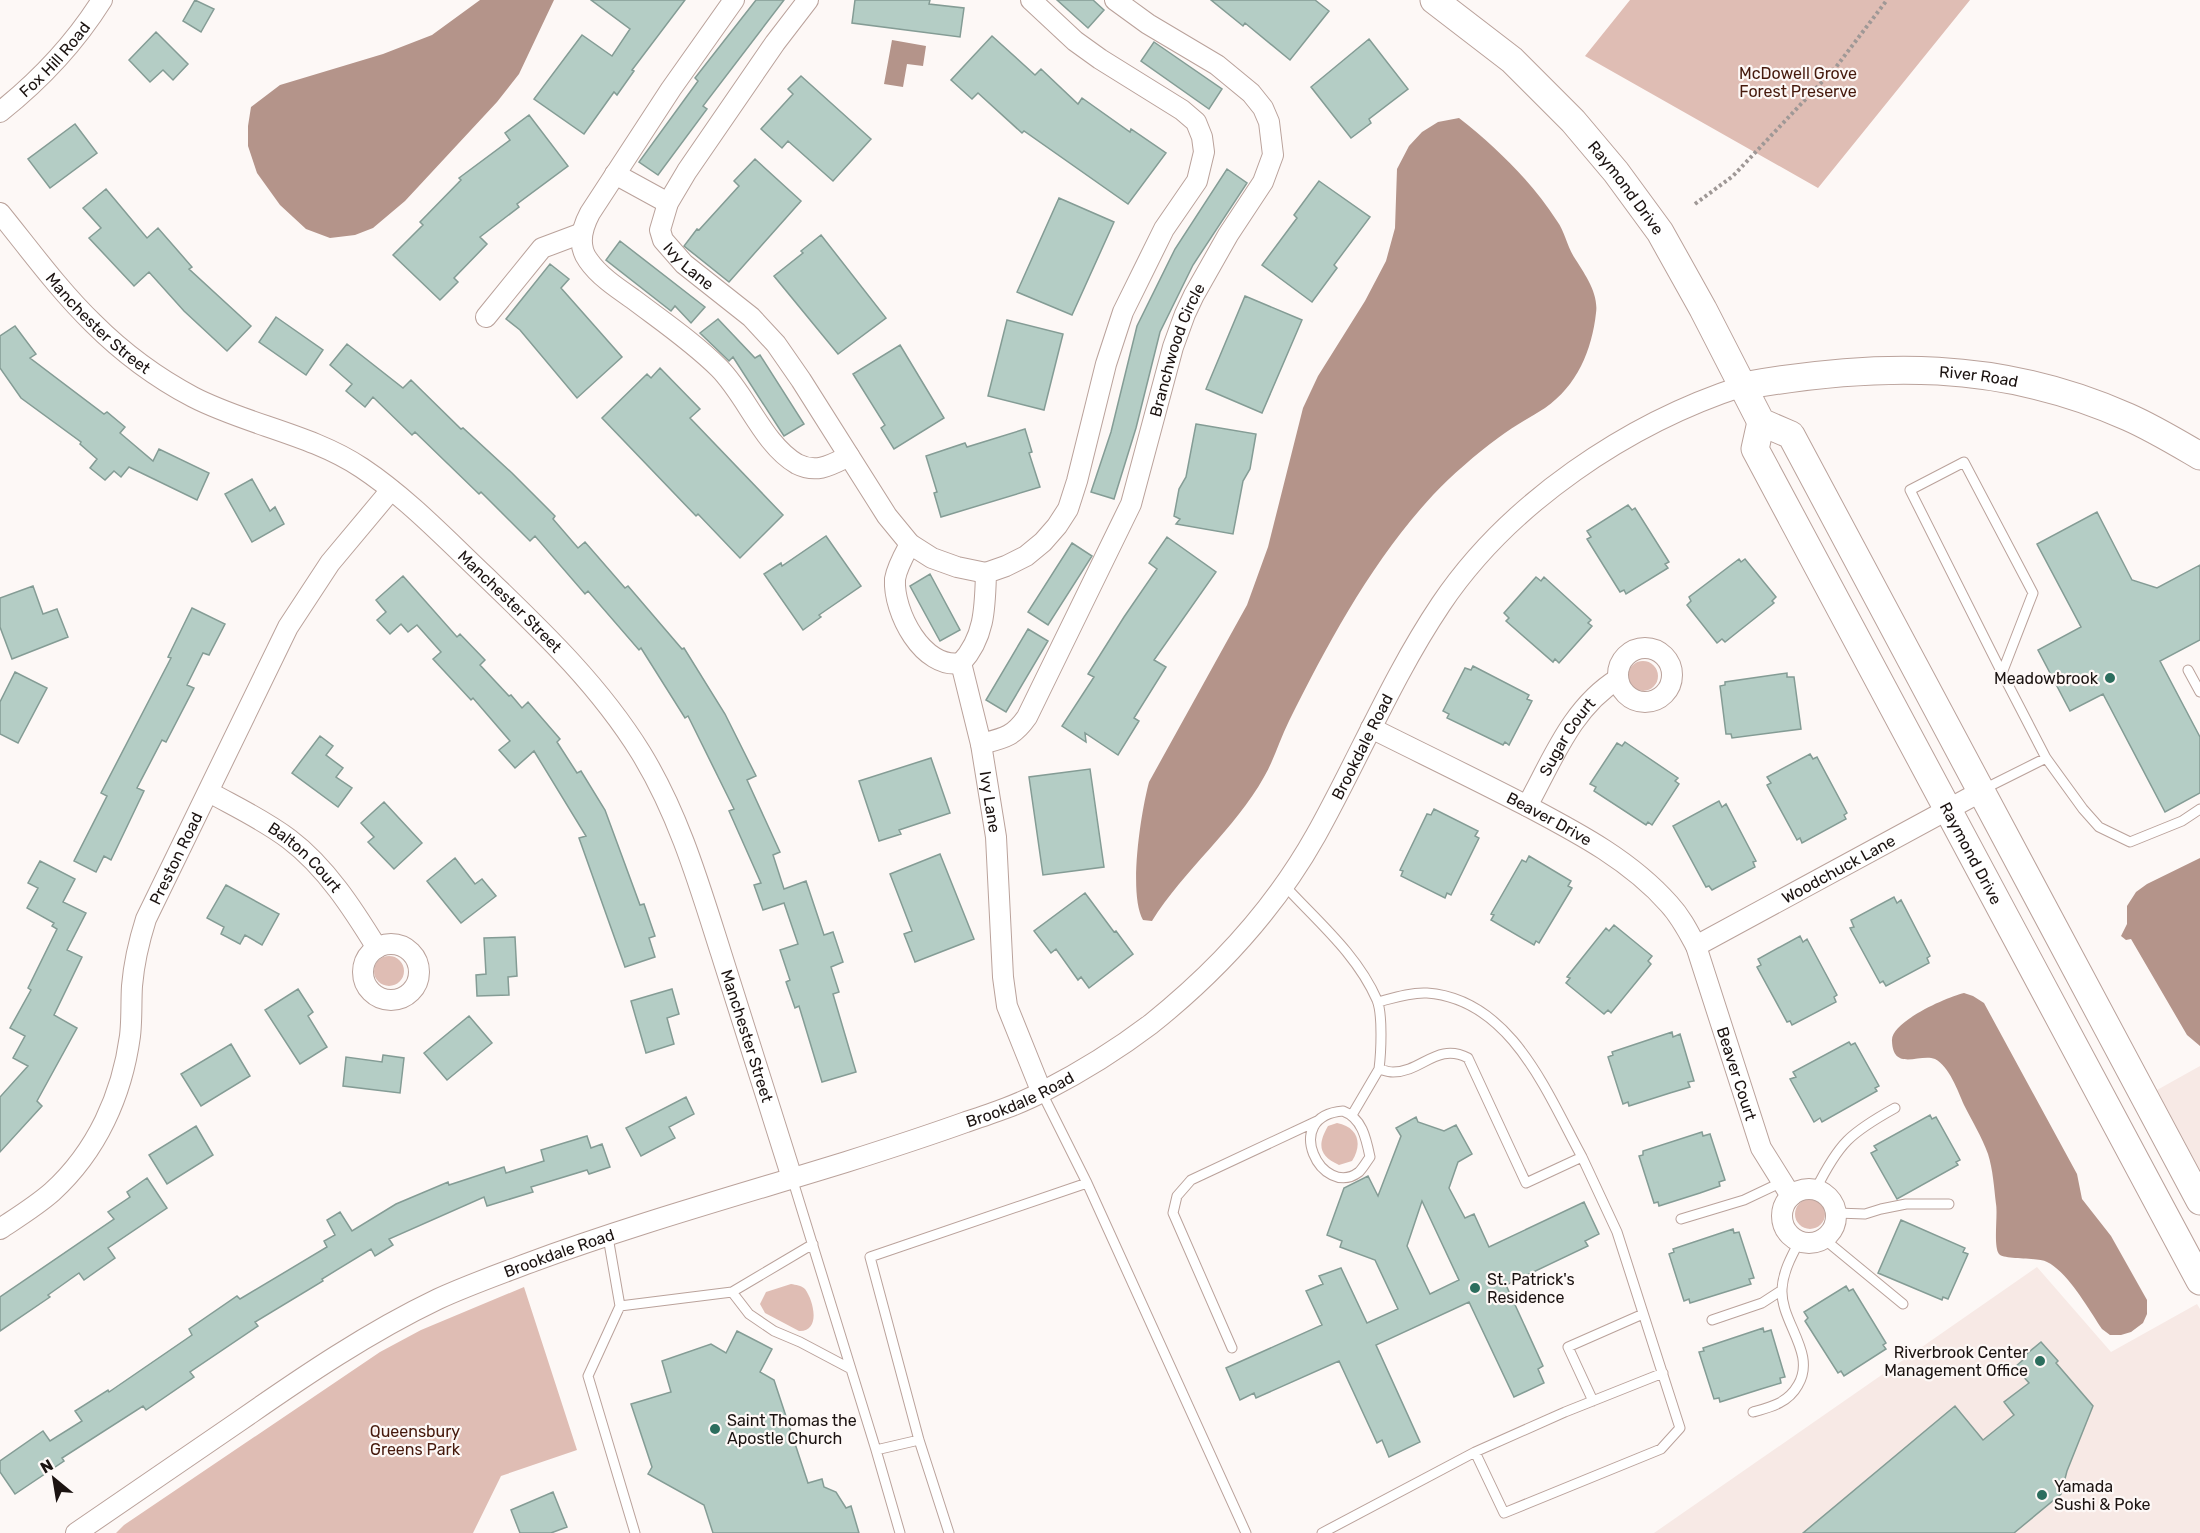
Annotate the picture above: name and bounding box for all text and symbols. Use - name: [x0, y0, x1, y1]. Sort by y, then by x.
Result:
- street label: Fox Hill Road: [15, 18, 94, 101]
- park label: McDowell Grove Forest Preserve: [1739, 64, 1857, 101]
- street label: Raymond Drive: [1584, 137, 1668, 238]
- street label: Ivy Lane: [660, 238, 718, 294]
- street label: Manchester Street: [42, 269, 154, 378]
- street label: Branchwood Circle: [1145, 280, 1208, 419]
- street label: River Road: [1939, 362, 2020, 391]
- street label: Manchester Street: [454, 546, 566, 656]
- place label: Meadowbrook: [1994, 669, 2099, 688]
- marker: Meadowbrook: [2103, 671, 2117, 685]
- street label: Brookdale Road: [1327, 690, 1397, 803]
- street label: Sugar Court: [1535, 693, 1599, 779]
- street label: Ivy Lane: [976, 770, 1005, 834]
- street label: Beaver Drive: [1504, 788, 1595, 849]
- street label: Raymond Drive: [1936, 799, 2006, 908]
- street label: Preston Road: [145, 809, 206, 908]
- street label: Balton Court: [265, 818, 346, 896]
- street label: Woodchuck Lane: [1778, 830, 1898, 907]
- street label: Manchester Street: [717, 967, 777, 1104]
- street label: Beaver Court: [1713, 1024, 1761, 1123]
- street label: Brookdale Road: [963, 1067, 1077, 1131]
- street label: Brookdale Road: [501, 1224, 617, 1281]
- place label: St. Patrick's Residence: [1487, 1270, 1575, 1307]
- marker: St. Patrick's Residence: [1468, 1281, 1482, 1295]
- place label: Riverbrook Center Management Office: [1884, 1343, 2028, 1380]
- marker: Riverbrook Center Management Office: [2033, 1354, 2047, 1368]
- place label: Saint Thomas the Apostle Church: [727, 1411, 857, 1448]
- park label: Queensbury Greens Park: [370, 1422, 461, 1459]
- marker: Saint Thomas the Apostle Church: [708, 1422, 722, 1436]
- north arrow: [24, 1449, 84, 1509]
- text: N: [37, 1455, 56, 1478]
- place label: Yamada Sushi & Poke: [2054, 1477, 2151, 1514]
- marker: Yamada Sushi & Poke: [2035, 1488, 2049, 1502]

